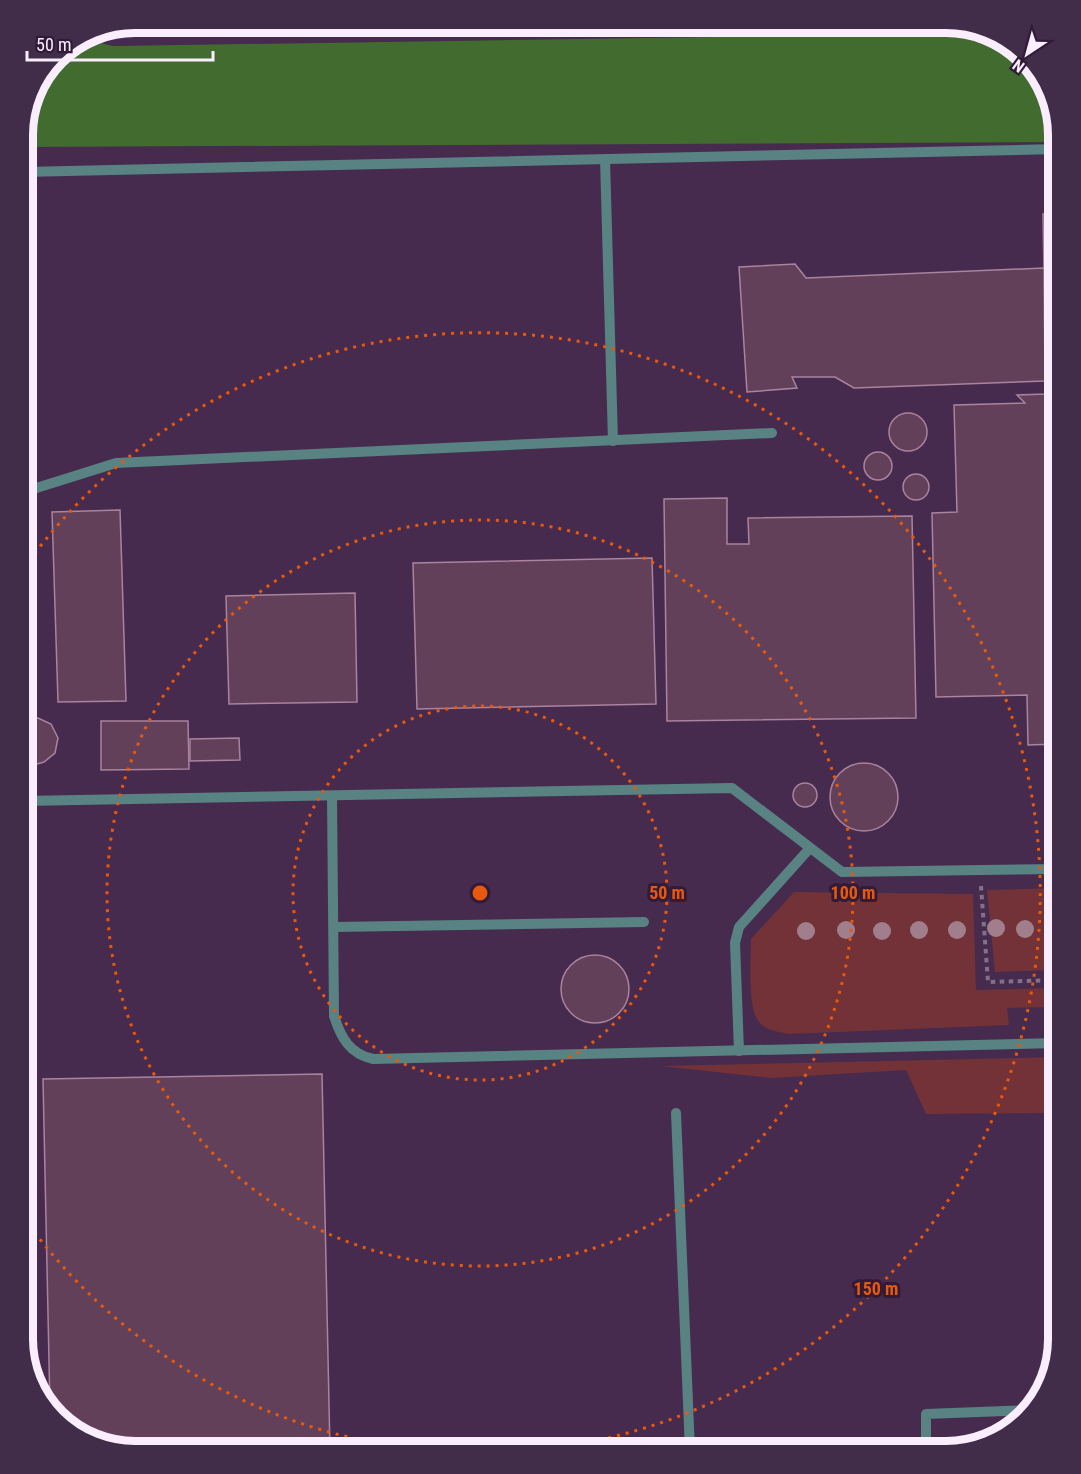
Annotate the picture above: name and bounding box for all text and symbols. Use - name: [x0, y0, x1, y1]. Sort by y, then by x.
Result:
- scale bar: [27, 24, 213, 62]
- north arrow: [997, 24, 1057, 84]
- text: 50 m: [36, 34, 71, 55]
- text: N: [1009, 55, 1028, 76]
- text: 50 m: [649, 882, 685, 903]
- text: 100 m: [831, 882, 875, 903]
- centre of rings: [470, 883, 490, 903]
- text: 150 m: [854, 1278, 898, 1299]

